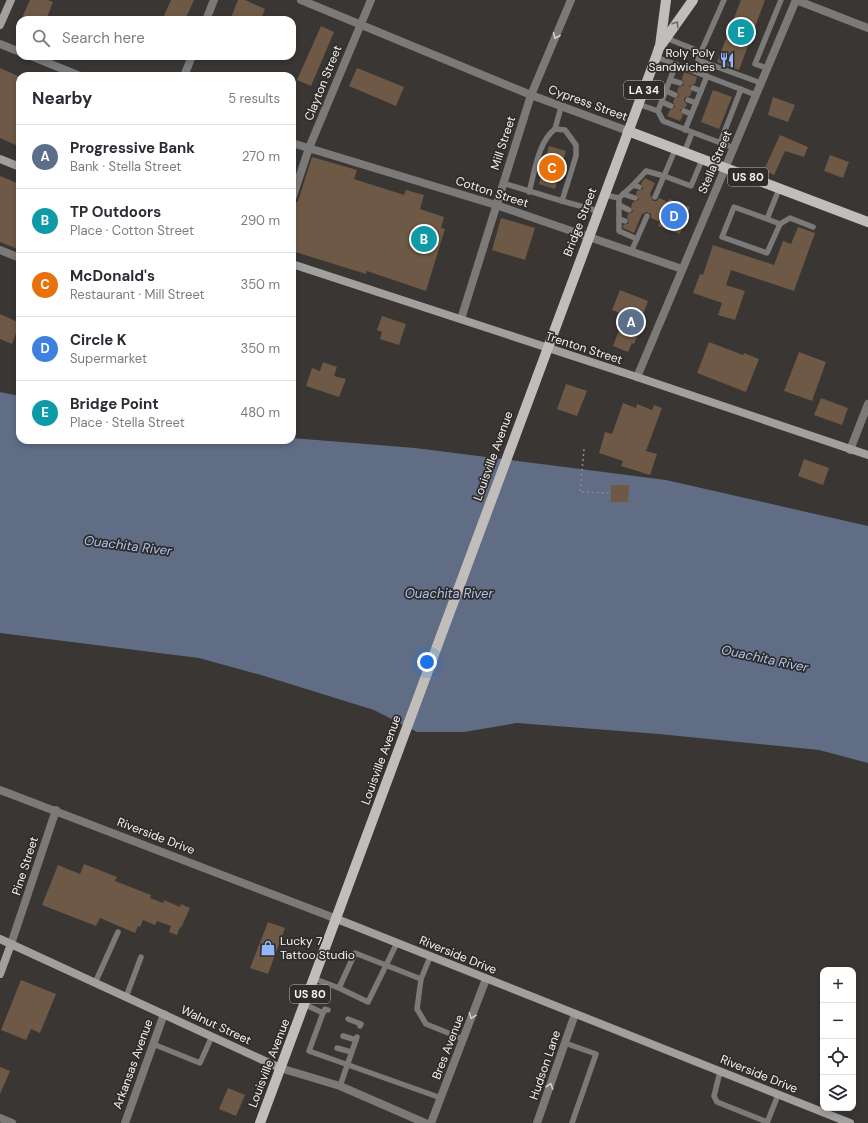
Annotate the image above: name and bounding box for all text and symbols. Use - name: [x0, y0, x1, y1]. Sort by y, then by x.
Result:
- search box: [16, 16, 296, 60]
- pin: E: [728, 17, 754, 47]
- one-way arrow: [671, 21, 678, 28]
- icon: search: [30, 27, 52, 49]
- text: Search here: [62, 28, 145, 48]
- one-way arrow: [553, 31, 561, 39]
- street label: Clayton Street: [301, 43, 346, 123]
- place label: Roly Poly Sandwiches: [648, 45, 715, 75]
- restaurant icon: Roly Poly Sandwiches: [718, 51, 736, 69]
- street label: Cypress Street: [546, 81, 630, 125]
- road number: LA 34: [624, 81, 664, 99]
- text: Nearby: [32, 87, 92, 109]
- text: 5 results: [228, 90, 280, 107]
- street label: Mill Street: [487, 114, 519, 172]
- street label: Stella Street: [694, 128, 736, 196]
- text: Progressive Bank: [70, 138, 195, 158]
- text: A: [40, 148, 50, 165]
- text: 270 m: [242, 148, 280, 165]
- pin: C: [539, 153, 565, 183]
- text: Bank · Stella Street: [70, 158, 181, 175]
- road number: US 80: [728, 168, 768, 186]
- street label: Cotton Street: [453, 173, 531, 211]
- street label: Bridge Street: [560, 185, 601, 259]
- pin: D: [661, 201, 687, 231]
- text: TP Outdoors: [70, 202, 161, 222]
- text: B: [41, 212, 49, 229]
- text: 290 m: [241, 212, 280, 229]
- text: Place · Cotton Street: [70, 222, 194, 239]
- pin: B: [411, 224, 437, 254]
- text: McDonald's: [70, 266, 155, 286]
- text: C: [40, 276, 50, 293]
- text: 350 m: [240, 276, 280, 293]
- text: Restaurant · Mill Street: [70, 286, 205, 303]
- pin: A: [618, 307, 644, 337]
- street label: Trenton Street: [544, 328, 625, 368]
- text: Circle K: [70, 330, 127, 350]
- text: D: [40, 340, 50, 357]
- text: 350 m: [240, 340, 280, 357]
- text: Supermarket: [70, 350, 147, 367]
- text: Bridge Point: [70, 394, 159, 414]
- text: E: [41, 404, 49, 421]
- text: 480 m: [240, 404, 280, 421]
- street label: Louisville Avenue: [469, 409, 517, 503]
- text: Place · Stella Street: [70, 414, 185, 431]
- water label: Ouachita River: [83, 532, 174, 559]
- water label: Ouachita River: [405, 585, 495, 602]
- water label: Ouachita River: [720, 641, 811, 676]
- your location: [417, 652, 437, 672]
- street label: Louisville Avenue: [357, 713, 405, 807]
- street label: Riverside Drive: [115, 814, 197, 858]
- street label: Pine Street: [8, 834, 42, 897]
- street label: Riverside Drive: [417, 932, 499, 978]
- place label: Lucky 7 Tattoo Studio: [280, 933, 355, 963]
- shop icon: Lucky 7 Tattoo Studio: [259, 939, 277, 957]
- map controls: [820, 967, 856, 1111]
- button: +: [820, 967, 856, 1003]
- road number: US 80: [290, 985, 330, 1003]
- street label: Walnut Street: [178, 1002, 254, 1048]
- button: −: [820, 1003, 856, 1039]
- street label: Bres Avenue: [428, 1012, 468, 1082]
- one-way arrow: [469, 1012, 477, 1019]
- street label: Louisville Avenue: [245, 1016, 293, 1110]
- street label: Arkansas Avenue: [109, 1017, 157, 1111]
- street label: Hudson Lane: [526, 1028, 564, 1102]
- button: locate: [820, 1039, 856, 1075]
- street label: Riverside Drive: [718, 1051, 800, 1097]
- button: layers: [820, 1075, 856, 1111]
- one-way arrow: [546, 1083, 554, 1090]

